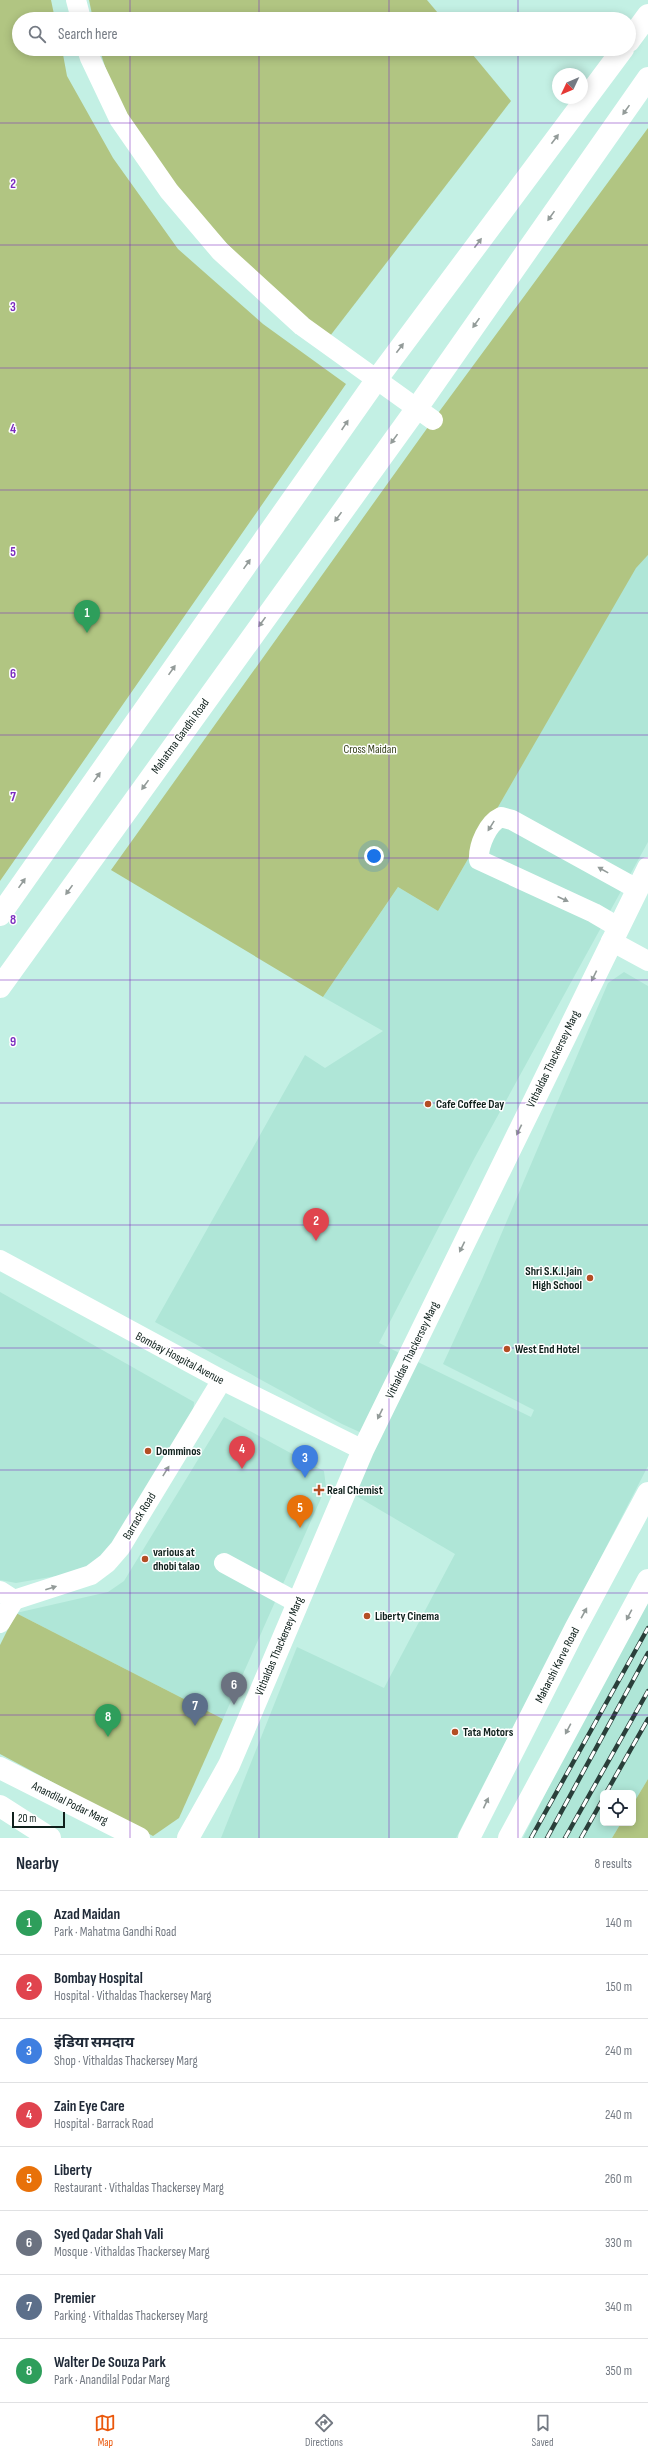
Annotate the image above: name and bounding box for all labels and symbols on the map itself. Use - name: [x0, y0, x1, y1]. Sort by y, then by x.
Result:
- north arrow: [552, 68, 588, 104]
- one-way arrow: [622, 104, 630, 115]
- one-way arrow: [551, 134, 560, 145]
- text: 2: [10, 176, 16, 192]
- one-way arrow: [547, 211, 555, 221]
- one-way arrow: [473, 238, 482, 249]
- text: 3: [10, 299, 16, 315]
- one-way arrow: [472, 317, 480, 328]
- one-way arrow: [396, 342, 404, 353]
- one-way arrow: [341, 420, 349, 430]
- text: 4: [10, 421, 16, 437]
- one-way arrow: [390, 434, 398, 445]
- one-way arrow: [334, 512, 342, 522]
- text: 5: [10, 544, 16, 560]
- one-way arrow: [243, 559, 251, 569]
- pin: 1: [74, 600, 100, 633]
- one-way arrow: [258, 617, 266, 628]
- one-way arrow: [168, 665, 176, 676]
- text: 6: [10, 666, 16, 682]
- street label: Mahatma Gandhi Road: [148, 696, 213, 777]
- park label: Cross Maidan: [343, 742, 397, 757]
- one-way arrow: [93, 771, 101, 782]
- one-way arrow: [141, 780, 149, 790]
- text: 7: [10, 789, 16, 805]
- one-way arrow: [488, 820, 495, 832]
- your location: [364, 846, 384, 866]
- one-way arrow: [598, 867, 609, 873]
- one-way arrow: [18, 878, 26, 888]
- one-way arrow: [65, 885, 73, 896]
- one-way arrow: [558, 897, 570, 903]
- text: 8: [10, 912, 16, 928]
- one-way arrow: [591, 970, 597, 982]
- street label: Vithaldas Thackersey Marg: [523, 1008, 584, 1110]
- text: 9: [10, 1034, 16, 1050]
- place label: Cafe Coffee Day: [436, 1097, 504, 1112]
- marker: Cafe Coffee Day: [423, 1099, 433, 1109]
- one-way arrow: [516, 1125, 522, 1136]
- pin: 2: [303, 1208, 329, 1241]
- one-way arrow: [459, 1242, 465, 1253]
- place label: Shri S.K.I.Jain High School: [525, 1264, 582, 1293]
- marker: Shri S.K.I.Jain High School: [585, 1273, 595, 1283]
- street label: Vithaldas Thackersey Marg: [382, 1299, 443, 1401]
- street label: Bombay Hospital Avenue: [133, 1329, 227, 1388]
- place label: West End Hotel: [515, 1342, 579, 1357]
- marker: West End Hotel: [502, 1344, 512, 1354]
- one-way arrow: [377, 1409, 383, 1420]
- pin: 4: [229, 1436, 255, 1469]
- place label: Domminos: [156, 1444, 201, 1459]
- pin: 3: [292, 1445, 318, 1478]
- marker: Domminos: [143, 1446, 153, 1456]
- one-way arrow: [163, 1465, 170, 1477]
- place label: Real Chemist: [327, 1483, 383, 1498]
- marker: Real Chemist: [314, 1485, 324, 1495]
- street label: Barrack Road: [119, 1490, 159, 1543]
- pin: 5: [287, 1495, 313, 1528]
- place label: various at dhobi talao: [153, 1545, 200, 1574]
- marker: various at dhobi talao: [140, 1554, 150, 1564]
- one-way arrow: [45, 1585, 57, 1591]
- street label: Vithaldas Thackersey Marg: [252, 1594, 307, 1698]
- one-way arrow: [580, 1607, 587, 1618]
- place label: Liberty Cinema: [375, 1609, 439, 1624]
- one-way arrow: [626, 1609, 633, 1620]
- marker: Liberty Cinema: [362, 1611, 372, 1621]
- street label: Maharshi Karve Road: [532, 1625, 583, 1706]
- pin: 6: [221, 1672, 247, 1705]
- pin: 7: [182, 1693, 208, 1726]
- pin: 8: [95, 1704, 121, 1737]
- one-way arrow: [564, 1723, 571, 1735]
- place label: Tata Motors: [463, 1725, 514, 1740]
- marker: Tata Motors: [450, 1727, 460, 1737]
- street label: Anandilal Podar Marg: [28, 1778, 111, 1829]
- one-way arrow: [483, 1797, 489, 1808]
- scale bar: [12, 1810, 65, 1829]

